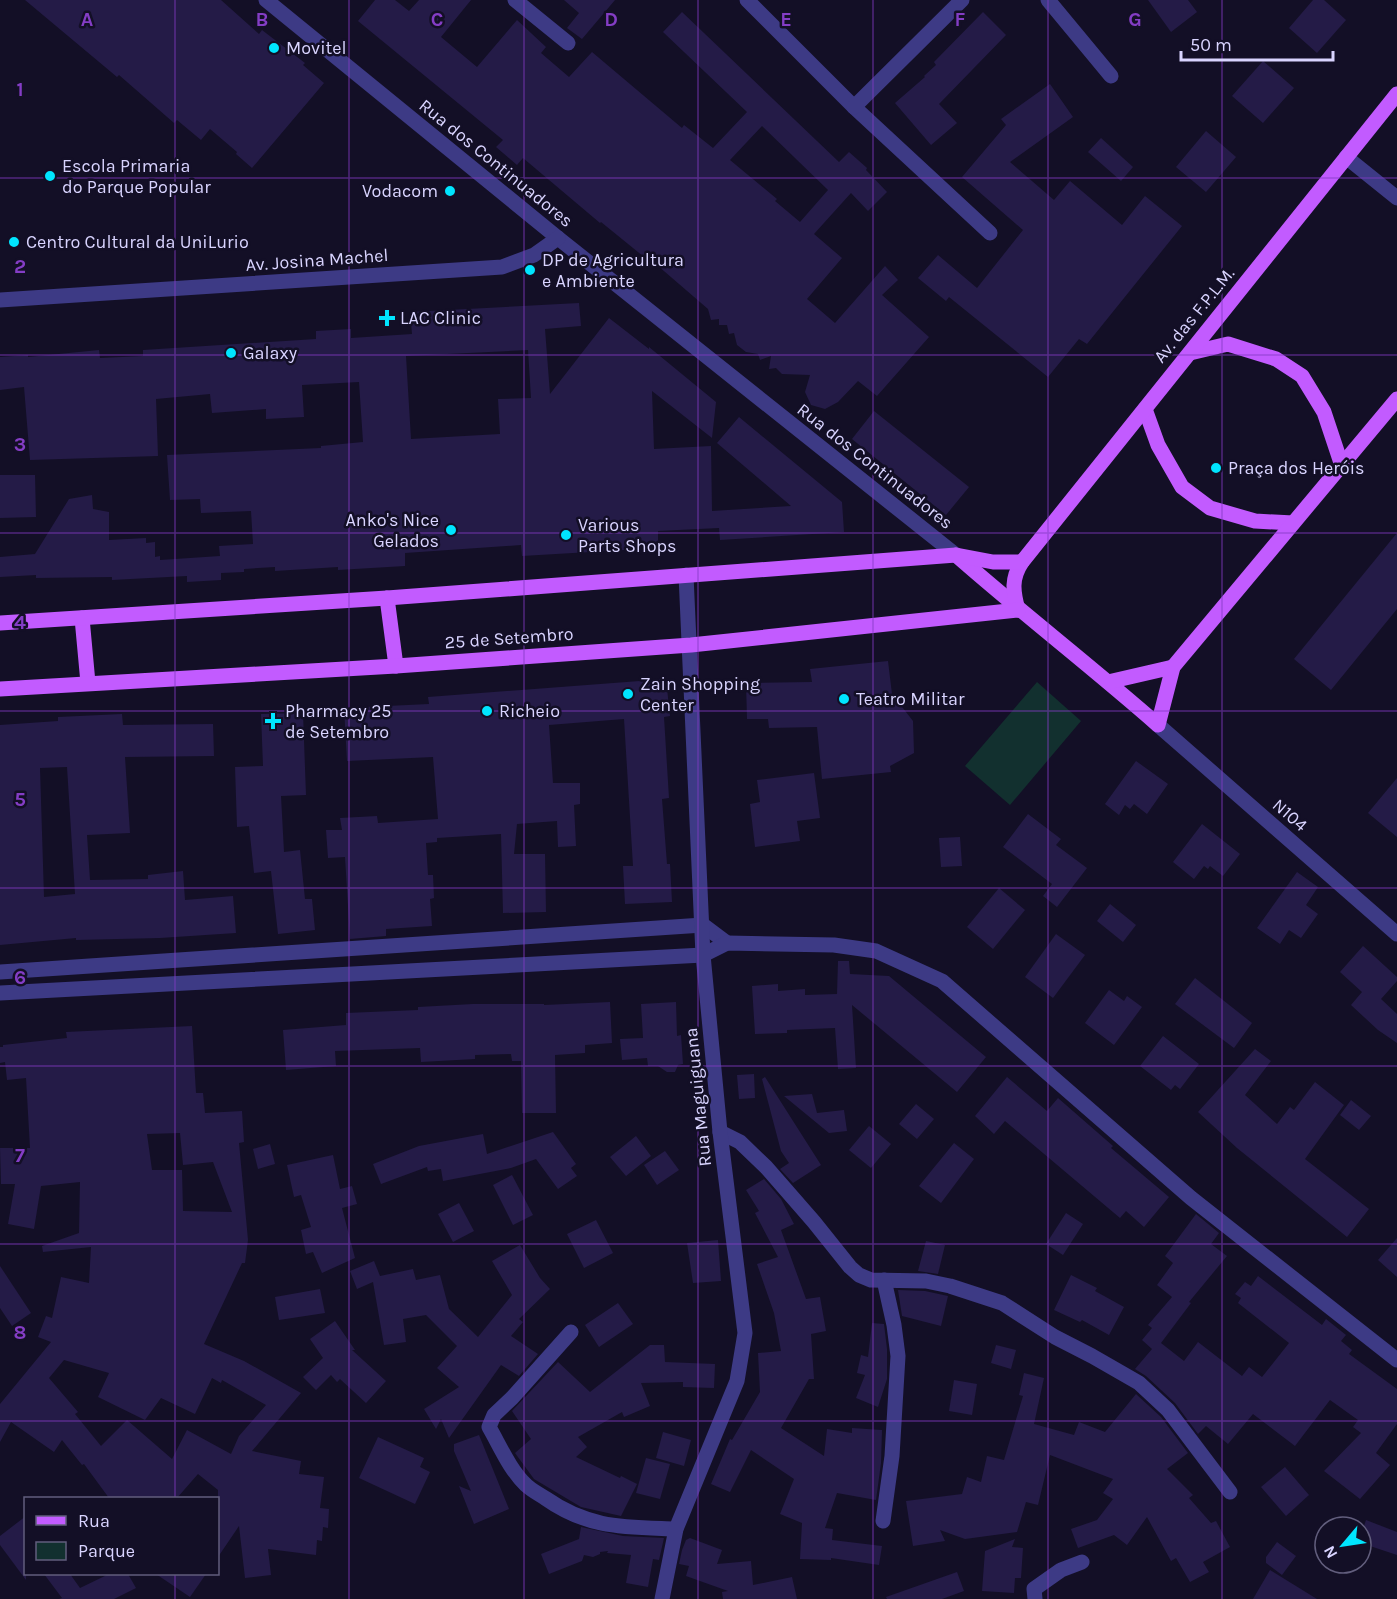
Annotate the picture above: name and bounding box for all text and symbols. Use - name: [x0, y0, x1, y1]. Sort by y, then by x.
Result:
- text: A: [81, 8, 94, 31]
- text: B: [256, 8, 268, 31]
- text: C: [431, 8, 443, 31]
- text: D: [604, 8, 618, 31]
- text: E: [780, 8, 792, 31]
- text: F: [955, 8, 966, 31]
- text: G: [1128, 8, 1142, 31]
- scale bar: [1181, 24, 1332, 62]
- text: 50 m: [1190, 34, 1232, 56]
- place label: Movitel: [286, 37, 347, 59]
- marker: Movitel: [267, 41, 281, 55]
- text: 1: [16, 78, 24, 101]
- street label: Rua dos Continuadores: [415, 94, 577, 232]
- place label: Escola Primaria do Parque Popular: [62, 155, 211, 198]
- marker: Escola Primaria do Parque Popular: [43, 169, 57, 183]
- place label: Vodacom: [362, 180, 438, 202]
- marker: Vodacom: [443, 184, 457, 198]
- place label: Centro Cultural da UniLurio: [26, 231, 249, 253]
- marker: Centro Cultural da UniLurio: [7, 235, 21, 249]
- street label: Av. Josina Machel: [245, 244, 389, 276]
- place label: DP de Agricultura e Ambiente: [542, 249, 684, 292]
- text: 2: [14, 255, 26, 278]
- marker: DP de Agricultura e Ambiente: [523, 263, 537, 277]
- street label: Av. das F.P.L.M.: [1149, 263, 1239, 367]
- place label: LAC Clinic: [400, 307, 481, 329]
- marker: LAC Clinic: [378, 309, 396, 327]
- place label: Galaxy: [243, 342, 298, 364]
- marker: Galaxy: [224, 346, 238, 360]
- street label: Rua dos Continuadores: [793, 398, 957, 534]
- text: 3: [14, 433, 26, 456]
- place label: Praça dos Heróis: [1228, 457, 1365, 479]
- marker: Praça dos Heróis: [1209, 461, 1223, 475]
- place label: Anko's Nice Gelados: [345, 509, 439, 552]
- place label: Various Parts Shops: [578, 514, 676, 557]
- marker: Anko's Nice Gelados: [444, 523, 458, 537]
- marker: Various Parts Shops: [559, 528, 573, 542]
- text: 4: [14, 611, 26, 634]
- street label: 25 de Setembro: [444, 623, 574, 653]
- place label: Zain Shopping Center: [640, 673, 760, 716]
- marker: Zain Shopping Center: [621, 687, 635, 701]
- place label: Teatro Militar: [856, 688, 965, 710]
- marker: Teatro Militar: [837, 692, 851, 706]
- place label: Pharmacy 25 de Setembro: [285, 700, 392, 743]
- place label: Richeio: [499, 700, 560, 722]
- marker: Richeio: [480, 704, 494, 718]
- marker: Pharmacy 25 de Setembro: [266, 714, 280, 728]
- text: 5: [14, 788, 26, 811]
- street label: N104: [1268, 794, 1312, 836]
- text: 6: [14, 966, 26, 989]
- street label: Rua Maguiguana: [680, 1027, 716, 1167]
- text: 7: [15, 1144, 25, 1167]
- text: 8: [14, 1321, 26, 1344]
- legend: [24, 1497, 219, 1575]
- text: Rua: [78, 1510, 110, 1532]
- north arrow: [1313, 1515, 1373, 1575]
- text: Parque: [78, 1540, 135, 1562]
- text: N: [1319, 1542, 1341, 1562]

